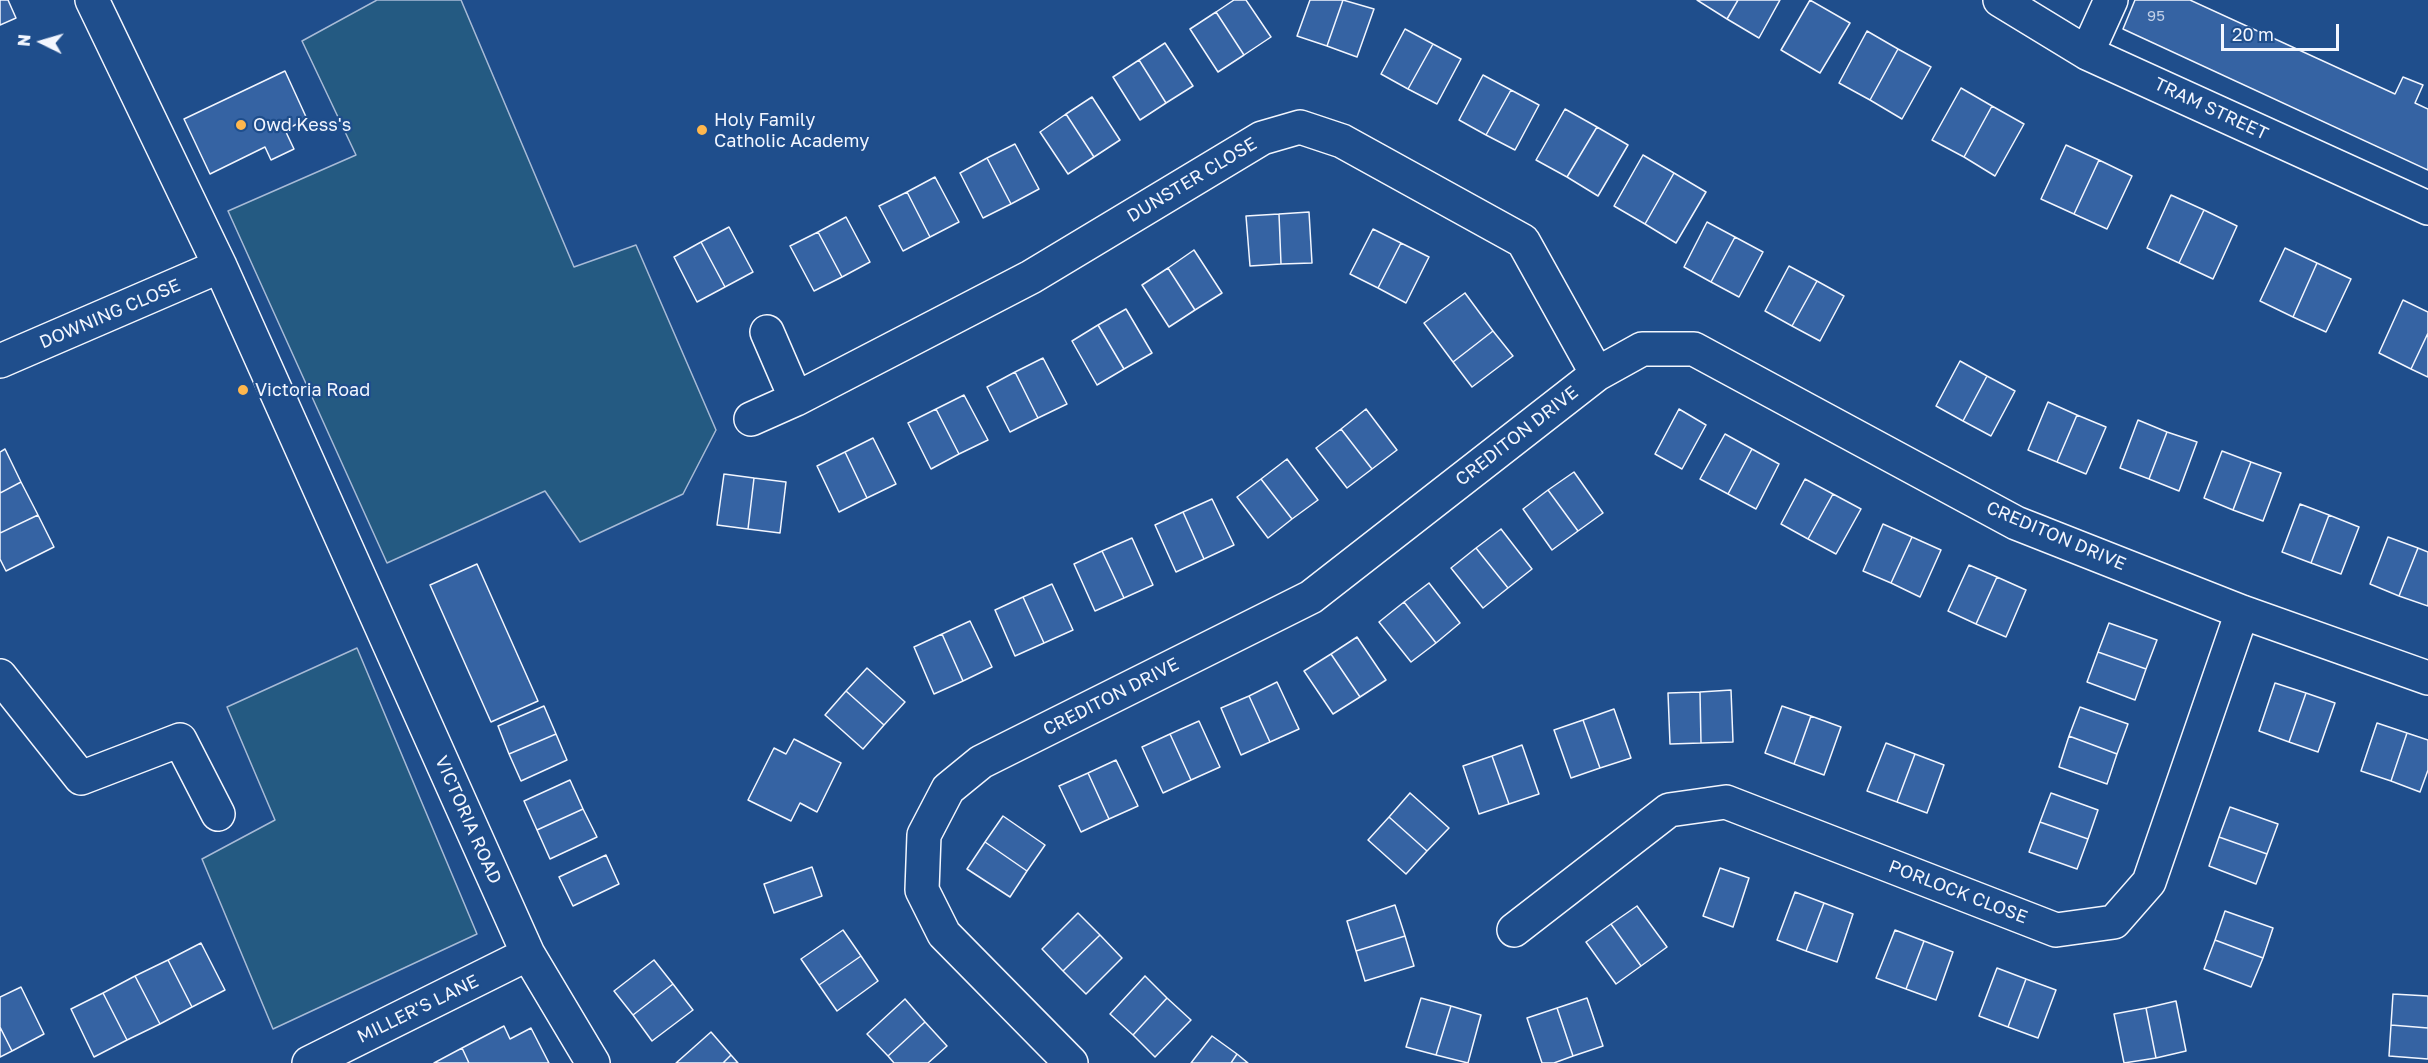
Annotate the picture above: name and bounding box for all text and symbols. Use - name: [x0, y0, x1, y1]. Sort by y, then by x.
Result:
- house number: 95: [2147, 7, 2165, 25]
- north arrow: [12, 12, 72, 72]
- scale bar: [2224, 12, 2342, 50]
- text: 20 m: [2232, 23, 2274, 45]
- text: N: [14, 34, 35, 47]
- street label: TRAM STREET: [2150, 73, 2272, 145]
- place label: Holy Family Catholic Academy: [714, 109, 869, 152]
- place label: Owd Kess's: [253, 114, 351, 136]
- marker: Owd Kess's: [234, 118, 248, 132]
- marker: Holy Family Catholic Academy: [695, 123, 709, 137]
- street label: DUNSTER CLOSE: [1123, 133, 1261, 227]
- street label: DOWNING CLOSE: [36, 275, 184, 353]
- place label: Victoria Road: [255, 379, 370, 401]
- street label: CREDITON DRIVE: [1451, 381, 1583, 491]
- marker: Victoria Road: [236, 383, 250, 397]
- street label: CREDITON DRIVE: [1983, 497, 2129, 575]
- street label: CREDITON DRIVE: [1039, 653, 1183, 741]
- street label: VICTORIA ROAD: [430, 753, 506, 887]
- street label: PORLOCK CLOSE: [1886, 856, 2030, 928]
- street label: MILLER'S LANE: [354, 970, 482, 1048]

